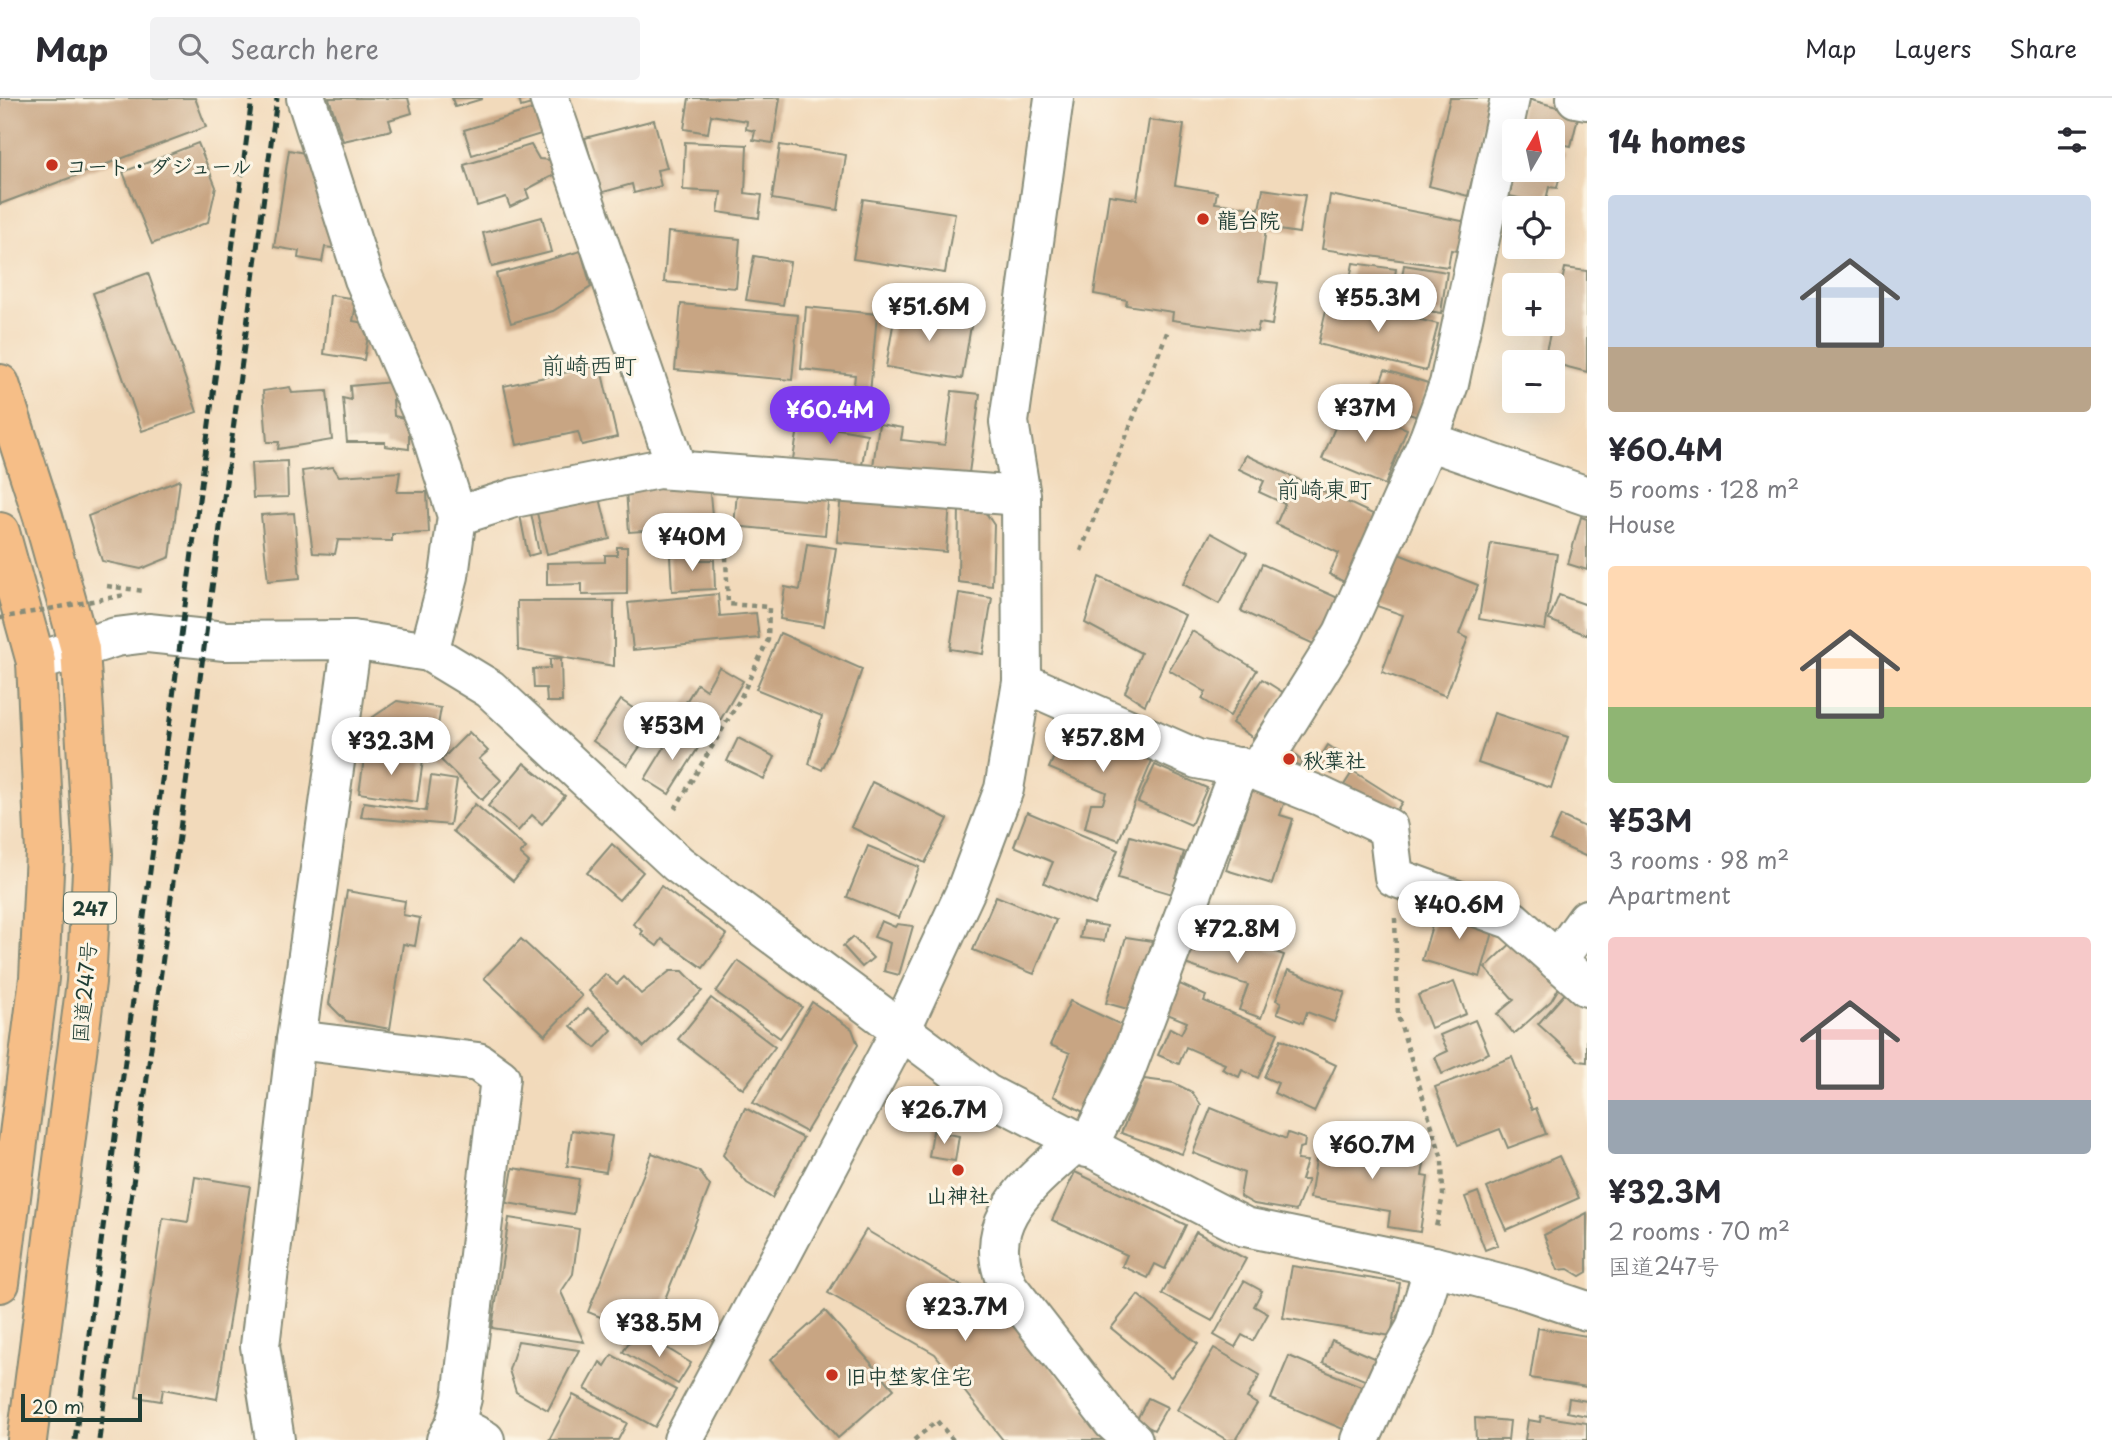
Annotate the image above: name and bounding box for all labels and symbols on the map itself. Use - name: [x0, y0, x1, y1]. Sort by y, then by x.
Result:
- north arrow: [1502, 119, 1564, 182]
- place label: コート・ダジュール: [66, 149, 252, 181]
- marker: コート・ダジュール: [44, 157, 60, 173]
- place label: 龍台院: [1217, 203, 1280, 235]
- marker: 龍台院: [1195, 211, 1211, 227]
- pin: ¥55.3M: [1321, 274, 1435, 334]
- pin: ¥51.6M: [872, 284, 986, 343]
- district label: 前崎西町: [541, 346, 637, 382]
- pin: ¥37M: [1324, 384, 1406, 444]
- pin: ¥60.4M: [773, 386, 887, 446]
- district label: 前崎東町: [1276, 470, 1372, 506]
- pin: ¥40M: [651, 514, 733, 573]
- pin: ¥53M: [631, 702, 713, 762]
- pin: ¥57.8M: [1046, 714, 1160, 774]
- pin: ¥32.3M: [334, 718, 448, 777]
- place label: 秋葉社: [1303, 743, 1366, 775]
- marker: 秋葉社: [1281, 751, 1297, 767]
- pin: ¥40.6M: [1402, 882, 1516, 941]
- road number: 247: [64, 892, 116, 923]
- pin: ¥72.8M: [1180, 906, 1294, 965]
- street label: 国道247号: [63, 940, 103, 1044]
- pin: ¥26.7M: [887, 1086, 1001, 1146]
- pin: ¥60.7M: [1315, 1122, 1429, 1181]
- marker: 山神社: [950, 1162, 966, 1178]
- place label: 山神社: [927, 1178, 990, 1210]
- pin: ¥23.7M: [908, 1284, 1022, 1343]
- pin: ¥38.5M: [602, 1300, 716, 1359]
- place label: 旧中埜家住宅: [846, 1359, 972, 1391]
- marker: 旧中埜家住宅: [824, 1367, 840, 1383]
- scale bar: [21, 1391, 142, 1423]

